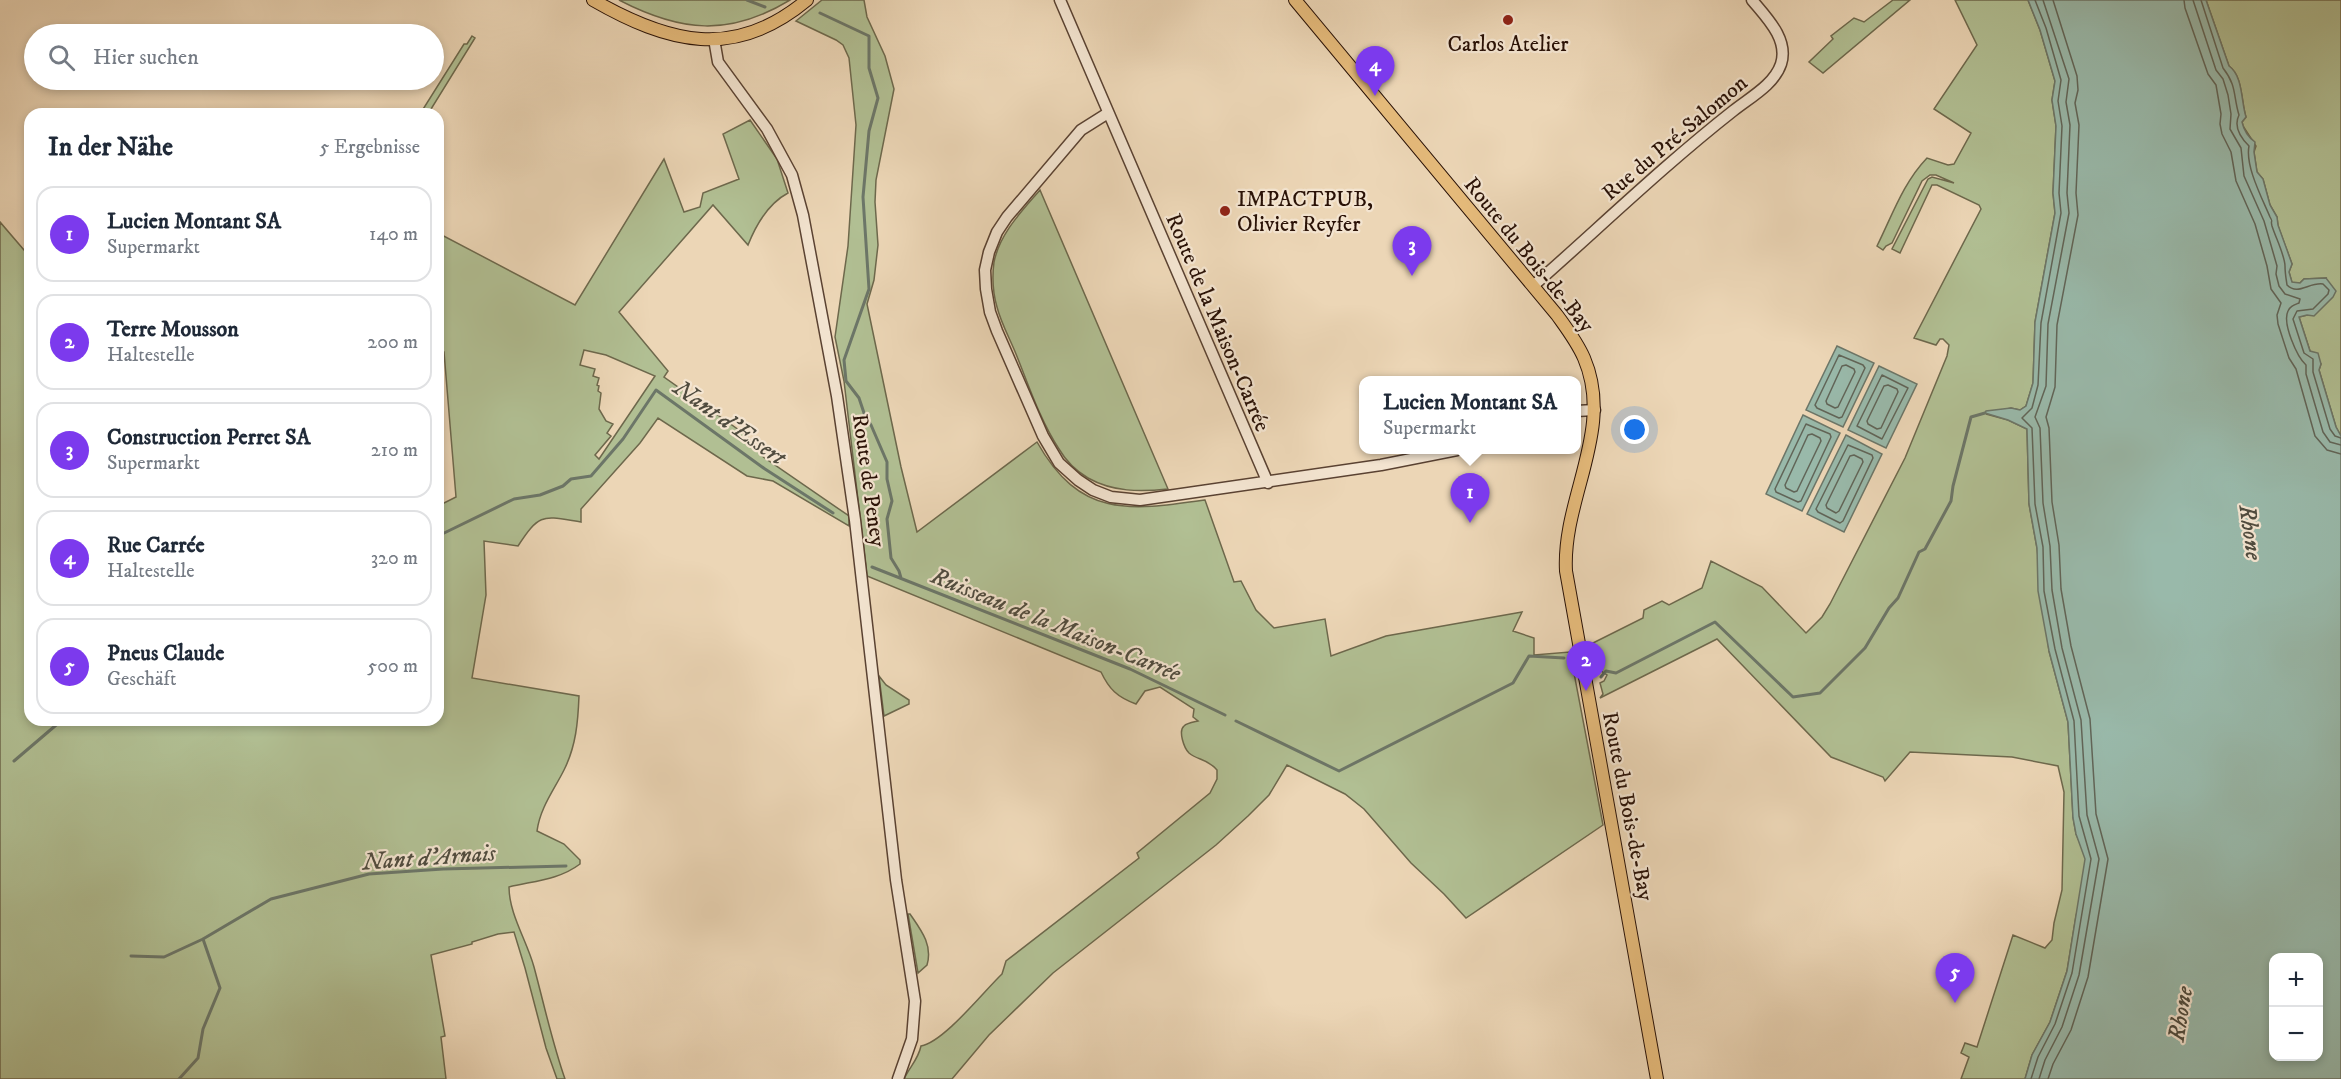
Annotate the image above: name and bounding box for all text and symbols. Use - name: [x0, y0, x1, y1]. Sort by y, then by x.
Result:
- marker: Carlos Atelier: [1501, 13, 1515, 27]
- search box: [24, 24, 444, 90]
- place label: Carlos Atelier: [1447, 31, 1569, 58]
- icon: search: [45, 41, 78, 74]
- text: Hier suchen: [93, 44, 199, 71]
- pin: 4: [1356, 46, 1394, 96]
- street label: Rue du Pré-Salomon: [1597, 69, 1753, 207]
- text: In der Nähe: [48, 131, 173, 164]
- text: 5 Ergebnisse: [320, 135, 420, 160]
- street label: Route du Bois-de-Bay: [1458, 172, 1600, 339]
- place label: IMPACTPUB, Olivier Reyfer: [1237, 186, 1373, 238]
- marker: IMPACTPUB, Olivier Reyfer: [1218, 204, 1232, 218]
- text: Lucien Montant SA: [107, 208, 281, 235]
- street label: Route de la Maison-Carrée: [1159, 209, 1276, 436]
- text: 1: [66, 222, 73, 247]
- text: 140 m: [369, 222, 418, 247]
- pin: 3: [1392, 226, 1432, 276]
- text: Supermarkt: [107, 235, 200, 260]
- text: Terre Mousson: [107, 316, 239, 343]
- text: 2: [65, 330, 74, 355]
- text: 200 m: [367, 330, 418, 355]
- text: Haltestelle: [107, 343, 195, 368]
- water label: Nant d'Essert: [666, 372, 793, 473]
- popup: [1359, 376, 1581, 454]
- text: Lucien Montant SA: [1383, 389, 1557, 416]
- street label: Route de Peney: [846, 412, 891, 549]
- your location: [1620, 415, 1649, 444]
- text: Supermarkt: [1383, 416, 1476, 441]
- text: Construction Perret SA: [107, 424, 311, 451]
- text: 3: [66, 438, 73, 463]
- text: 210 m: [371, 438, 418, 463]
- text: Supermarkt: [107, 451, 200, 476]
- pin: 1: [1450, 474, 1490, 523]
- water label: Rhone: [2231, 502, 2269, 562]
- text: Rue Carrée: [107, 532, 205, 559]
- text: 4: [64, 546, 75, 571]
- text: 320 m: [371, 546, 418, 571]
- text: Haltestelle: [107, 559, 195, 584]
- water label: Ruisseau de la Maison-Carrée: [926, 561, 1186, 689]
- text: Pneus Claude: [107, 640, 224, 667]
- pin: 2: [1566, 642, 1606, 691]
- text: 5: [65, 654, 74, 679]
- text: 500 m: [367, 654, 418, 679]
- text: Geschäft: [107, 667, 176, 692]
- street label: Route du Bois-de-Bay: [1596, 709, 1659, 904]
- water label: Nant d'Arnais: [359, 838, 497, 878]
- map controls: [2269, 953, 2323, 1061]
- button: +: [2269, 953, 2323, 1007]
- pin: 5: [1936, 954, 1974, 1003]
- water label: Rhone: [2162, 984, 2200, 1045]
- button: −: [2269, 1007, 2323, 1061]

